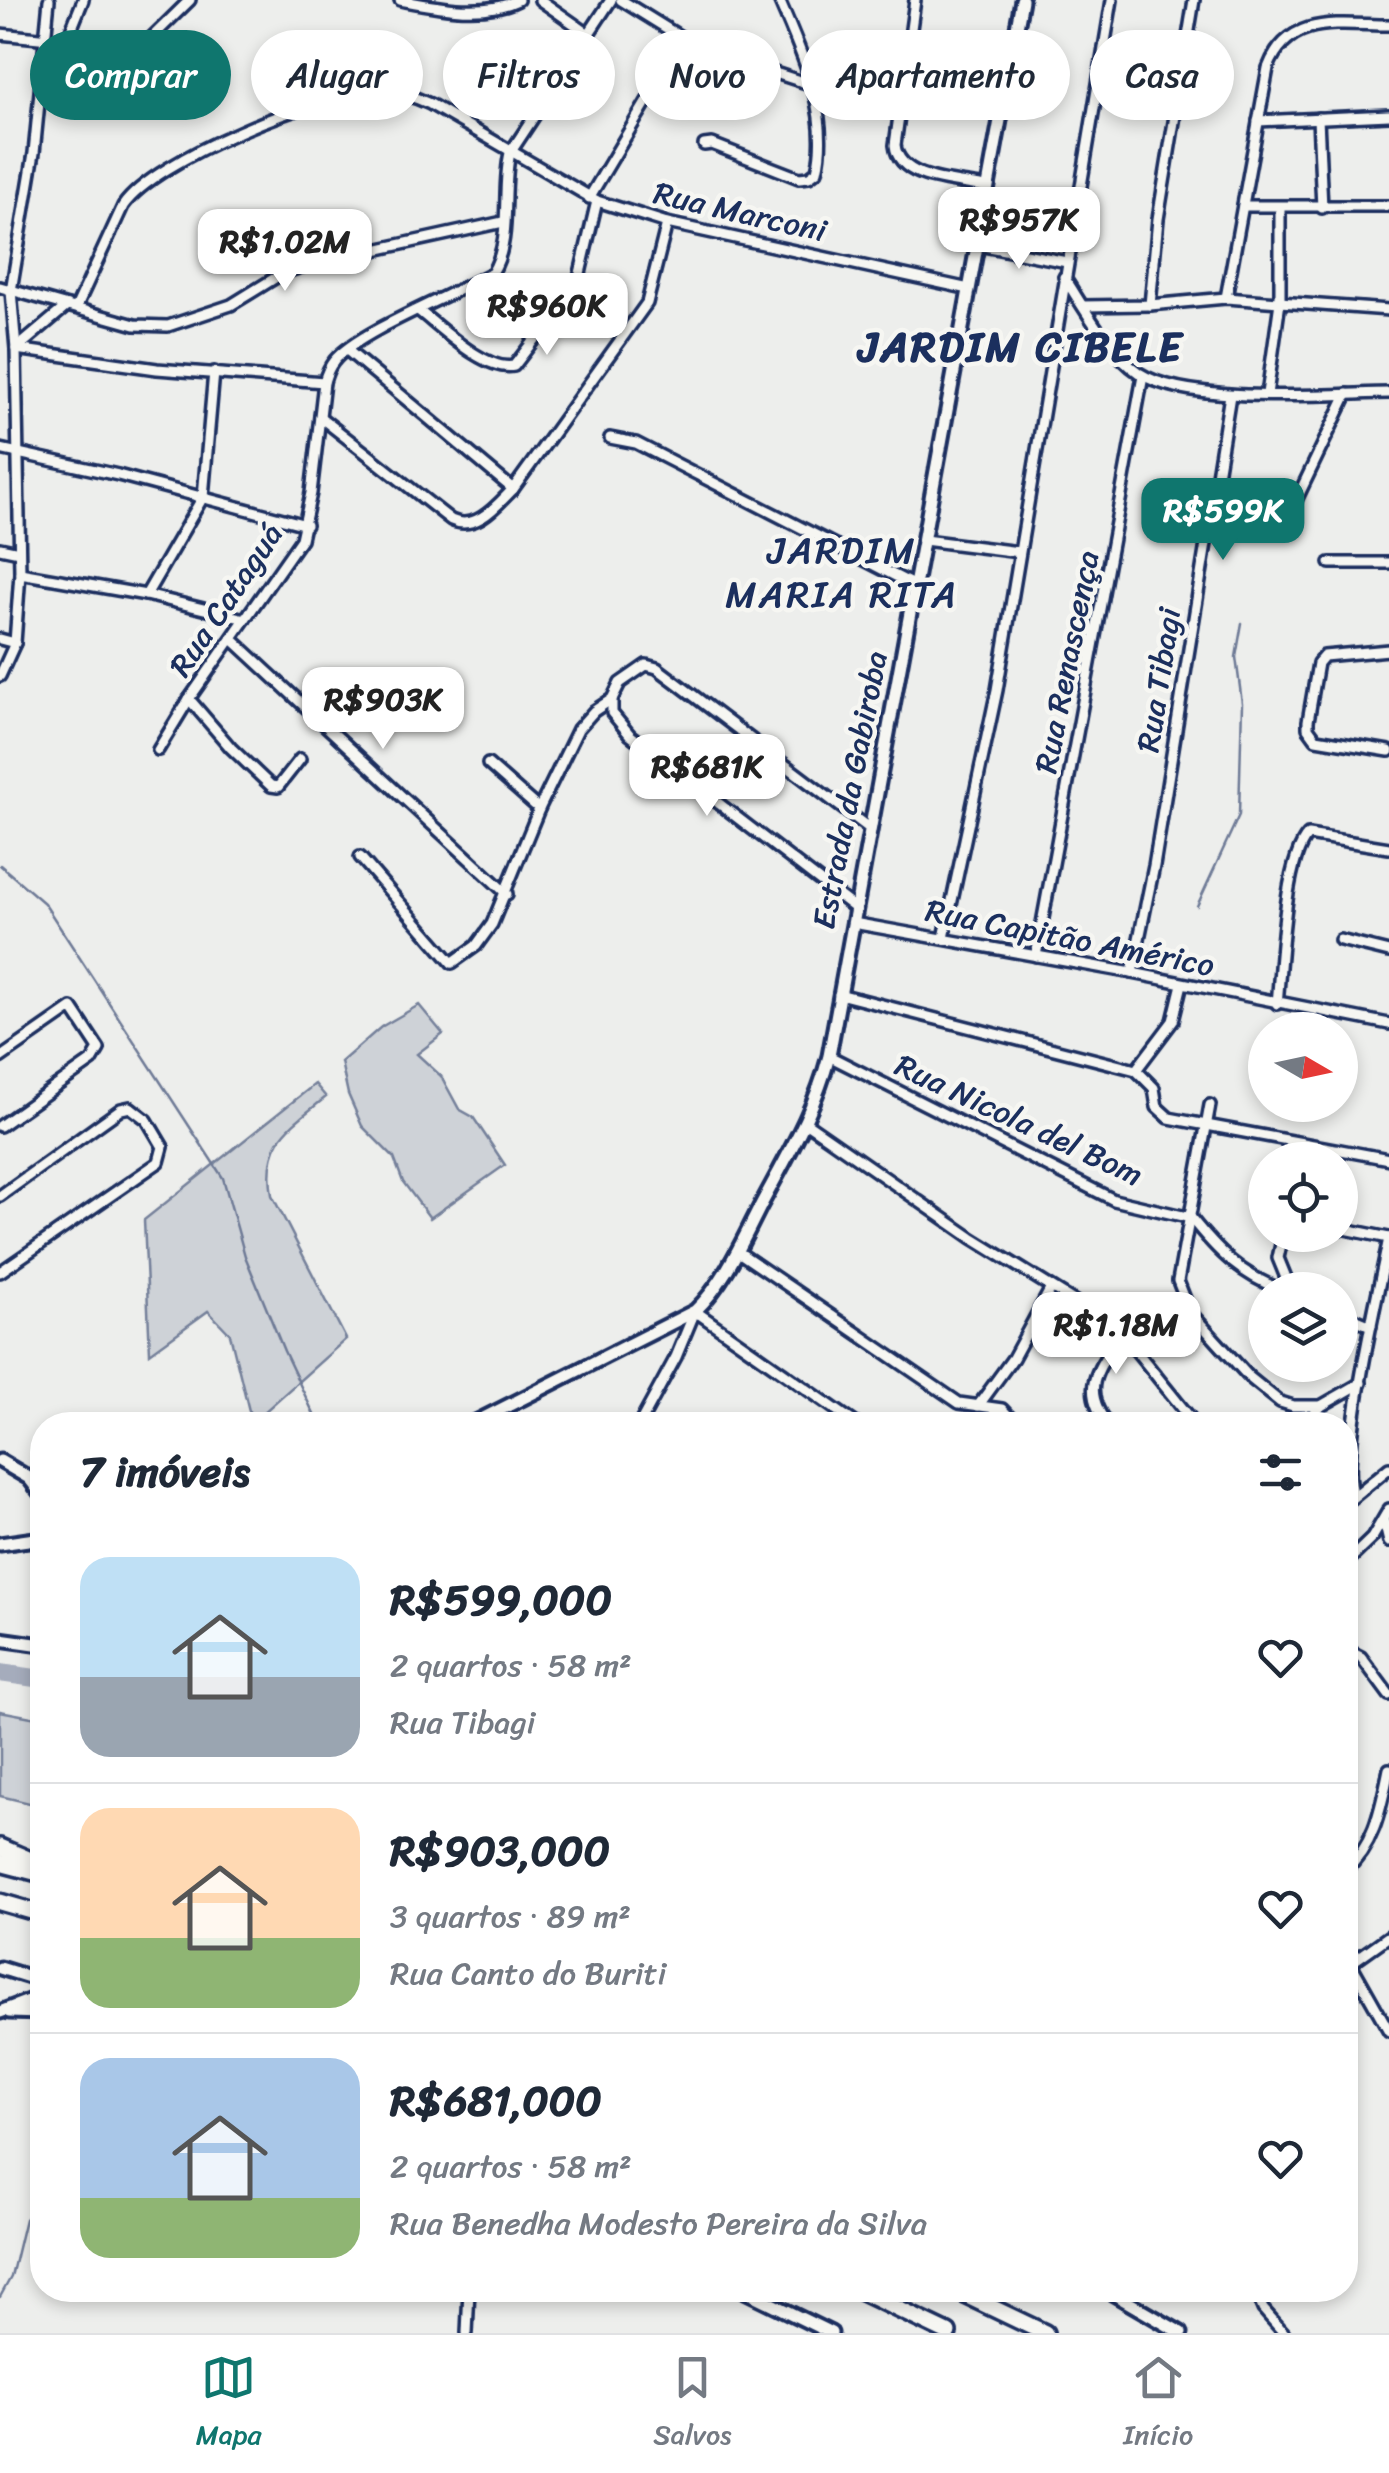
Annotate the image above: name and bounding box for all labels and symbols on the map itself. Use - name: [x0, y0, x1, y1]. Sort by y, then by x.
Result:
- street label: Rua Marconi: [648, 164, 833, 260]
- pin: R$957K: [938, 187, 1100, 272]
- pin: R$1.02M: [193, 209, 377, 294]
- pin: R$960K: [466, 273, 628, 358]
- district label: JARDIM CIBELE: [856, 310, 1185, 384]
- pin: R$599K: [1142, 478, 1304, 563]
- street label: Rua Cataguá: [153, 511, 299, 689]
- district label: JARDIM MARIA RITA: [725, 517, 959, 628]
- street label: Rua Renascença: [1018, 546, 1116, 778]
- street label: Rua Tibagi: [1119, 603, 1199, 756]
- street label: Estrada da Gabiroba: [795, 646, 905, 934]
- pin: R$903K: [302, 667, 464, 752]
- pin: R$681K: [626, 734, 788, 819]
- street label: Rua Capitão Américo: [920, 882, 1220, 994]
- north arrow: [1248, 1012, 1358, 1122]
- street label: Rua Nicola del Bom: [885, 1037, 1153, 1203]
- pin: R$1.18M: [1024, 1292, 1208, 1377]

